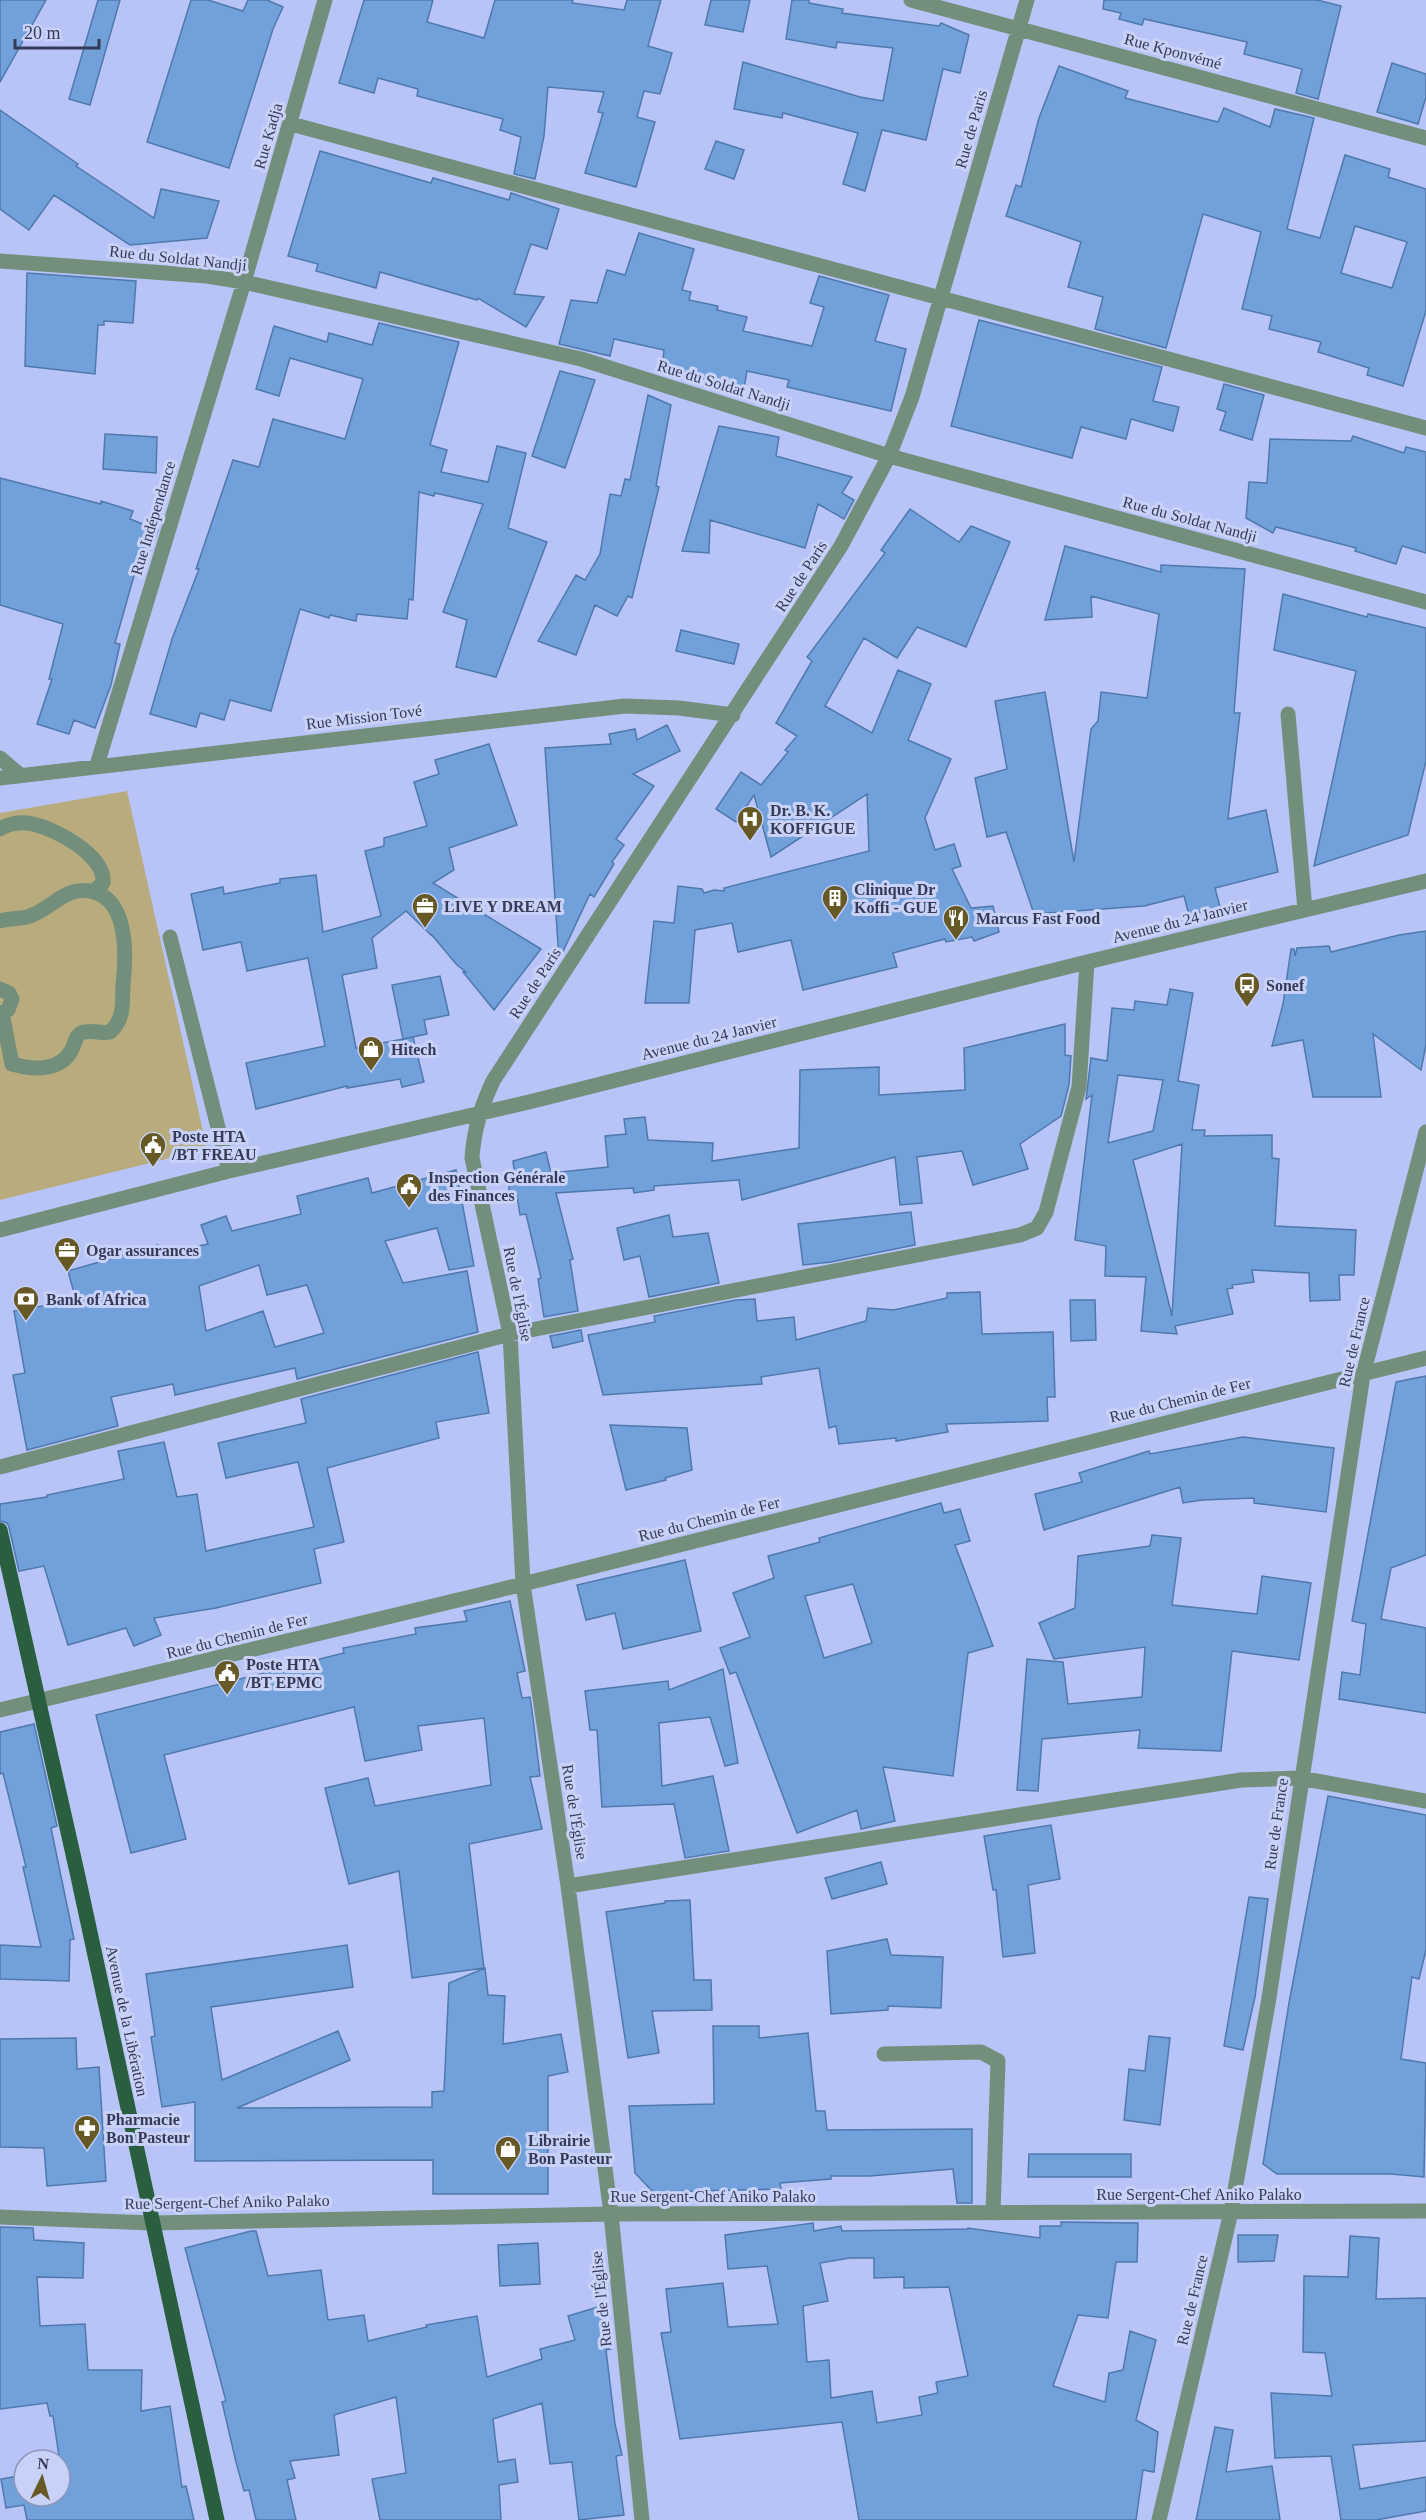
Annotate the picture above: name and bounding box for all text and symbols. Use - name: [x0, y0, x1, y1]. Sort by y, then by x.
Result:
- scale bar: [15, 12, 99, 50]
- text: 20 m: [24, 23, 61, 43]
- street label: Rue Kponvémé: [1122, 30, 1223, 73]
- street label: Rue de Paris: [952, 88, 990, 170]
- street label: Rue Kadja: [250, 101, 287, 171]
- street label: Rue du Soldat Nandji: [108, 242, 248, 275]
- street label: Rue du Soldat Nandji: [655, 357, 793, 414]
- street label: Rue Indépendance: [128, 459, 179, 577]
- street label: Rue du Soldat Nandji: [1121, 493, 1259, 546]
- street label: Rue de Paris: [772, 537, 830, 615]
- street label: Rue Mission Tové: [305, 701, 423, 733]
- place label: Dr. B. K. KOFFIGUE: [770, 802, 855, 837]
- hospital icon: Dr. B. K. KOFFIGUE: [735, 804, 765, 842]
- place label: Clinique Dr Koffi - GUE: [854, 881, 938, 916]
- building icon: Clinique Dr Koffi - GUE: [820, 883, 850, 921]
- office icon: LIVE Y DREAM: [410, 891, 440, 929]
- street label: Avenue du 24 Janvier: [1111, 896, 1250, 946]
- place label: LIVE Y DREAM: [444, 898, 562, 915]
- restaurant icon: Marcus Fast Food: [941, 903, 971, 941]
- place label: Marcus Fast Food: [976, 910, 1100, 927]
- street label: Rue de Paris: [506, 944, 564, 1022]
- bus stop icon: Sonef: [1232, 970, 1262, 1008]
- place label: Sonef: [1266, 977, 1305, 994]
- street label: Avenue du 24 Janvier: [640, 1013, 779, 1063]
- shop icon: Hitech: [356, 1034, 386, 1072]
- place label: Hitech: [391, 1041, 436, 1058]
- place label: Poste HTA /BT FREAU: [171, 1128, 257, 1163]
- public building icon: Poste HTA /BT FREAU: [138, 1130, 168, 1168]
- place label: Inspection Générale des Finances: [428, 1169, 565, 1204]
- public building icon: Inspection Générale des Finances: [394, 1171, 424, 1209]
- office icon: Ogar assurances: [52, 1235, 82, 1273]
- place label: Ogar assurances: [86, 1242, 199, 1260]
- street label: Rue de l'Église: [499, 1245, 537, 1343]
- bank icon: Bank of Africa: [11, 1284, 41, 1322]
- place label: Bank of Africa: [46, 1291, 146, 1308]
- street label: Rue de France: [1335, 1295, 1373, 1389]
- street label: Rue du Chemin de Fer: [1108, 1374, 1253, 1426]
- street label: Rue du Chemin de Fer: [637, 1493, 782, 1545]
- street label: Rue du Chemin de Fer: [165, 1610, 310, 1662]
- place label: Poste HTA /BT EPMC: [245, 1656, 323, 1691]
- public building icon: Poste HTA /BT EPMC: [212, 1658, 242, 1696]
- street label: Rue de l'Église: [558, 1763, 592, 1861]
- street label: Rue de France: [1261, 1777, 1291, 1871]
- street label: Avenue de la Libération: [103, 1944, 151, 2098]
- place label: Pharmacie Bon Pasteur: [106, 2111, 190, 2146]
- pharmacy icon: Pharmacie Bon Pasteur: [72, 2113, 102, 2151]
- place label: Librairie Bon Pasteur: [528, 2132, 612, 2167]
- shop icon: Librairie Bon Pasteur: [493, 2134, 523, 2172]
- street label: Rue Sergent-Chef Aniko Palako: [1096, 2186, 1302, 2204]
- street label: Rue Sergent-Chef Aniko Palako: [610, 2188, 816, 2206]
- street label: Rue Sergent-Chef Aniko Palako: [124, 2192, 330, 2213]
- street label: Rue de l'Église: [587, 2250, 615, 2348]
- street label: Rue de France: [1173, 2253, 1211, 2347]
- north arrow: [12, 2448, 72, 2508]
- text: N: [37, 2455, 50, 2473]

